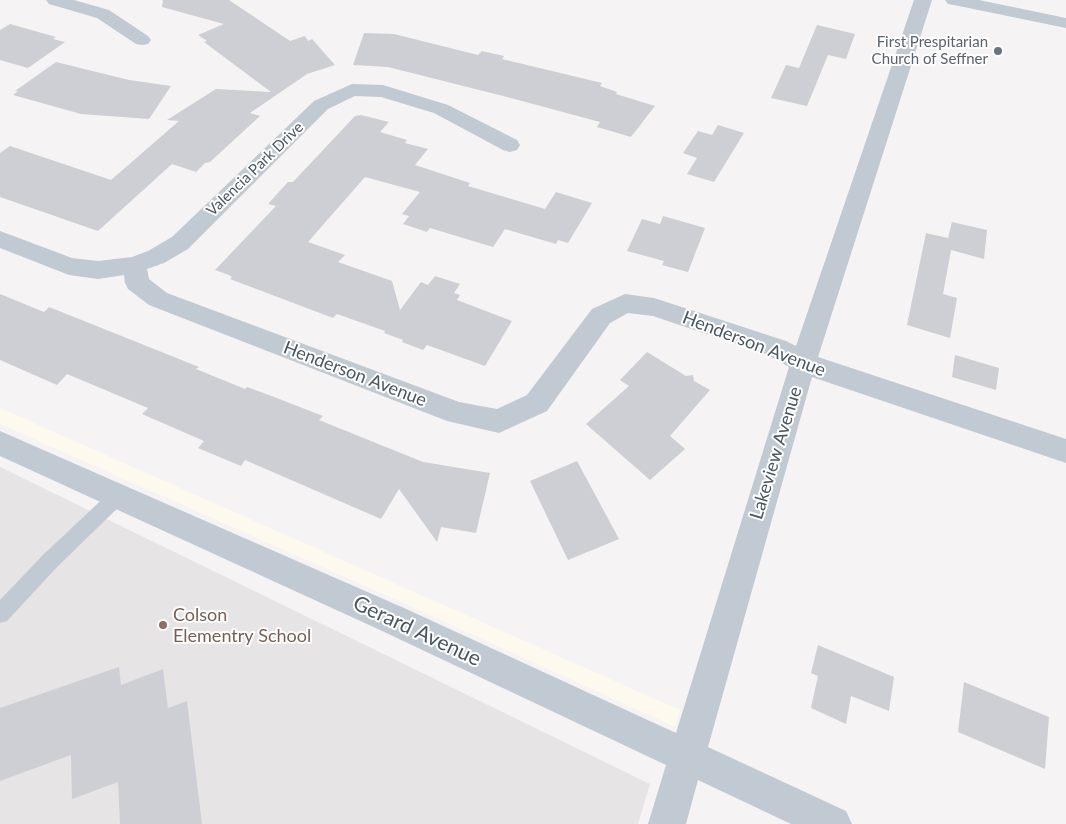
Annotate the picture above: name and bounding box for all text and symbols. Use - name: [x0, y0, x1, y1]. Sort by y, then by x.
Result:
- place label: First Prespitarian Church of Seffner: [872, 33, 988, 68]
- marker: First Prespitarian Church of Seffner: [992, 45, 1004, 57]
- street label: Valencia Park Drive: [203, 118, 307, 220]
- street label: Henderson Avenue: [679, 307, 829, 381]
- street label: Henderson Avenue: [280, 337, 430, 411]
- street label: Lakeview Avenue: [746, 384, 806, 522]
- street label: Gerard Avenue: [349, 590, 485, 672]
- place label: Colson Elementry School: [173, 604, 311, 646]
- marker: Colson Elementry School: [157, 619, 169, 631]

